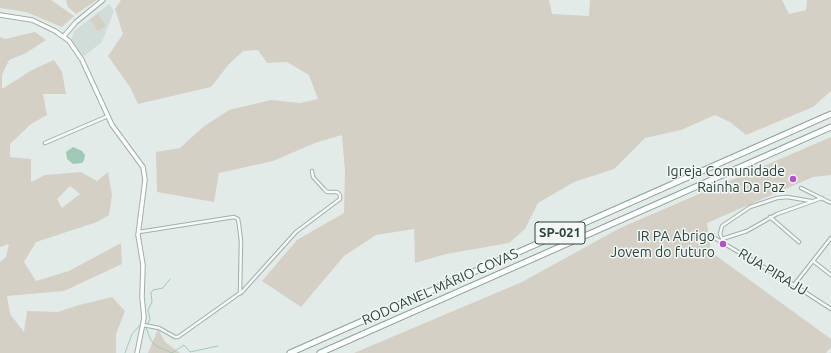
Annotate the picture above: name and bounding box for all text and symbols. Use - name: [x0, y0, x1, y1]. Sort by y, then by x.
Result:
- place label: Igreja Comunidade Rainha Da Paz: [667, 163, 785, 196]
- marker: Igreja Comunidade Rainha Da Paz: [788, 174, 798, 184]
- road number: SP-021: [535, 222, 585, 244]
- place label: IR PA Abrigo Jovem do futuro: [610, 228, 715, 260]
- marker: IR PA Abrigo Jovem do futuro: [718, 239, 728, 249]
- street label: RODOANEL MÁRIO COVAS: [359, 245, 521, 329]
- street label: RUA PIRAJU: [735, 245, 811, 299]

